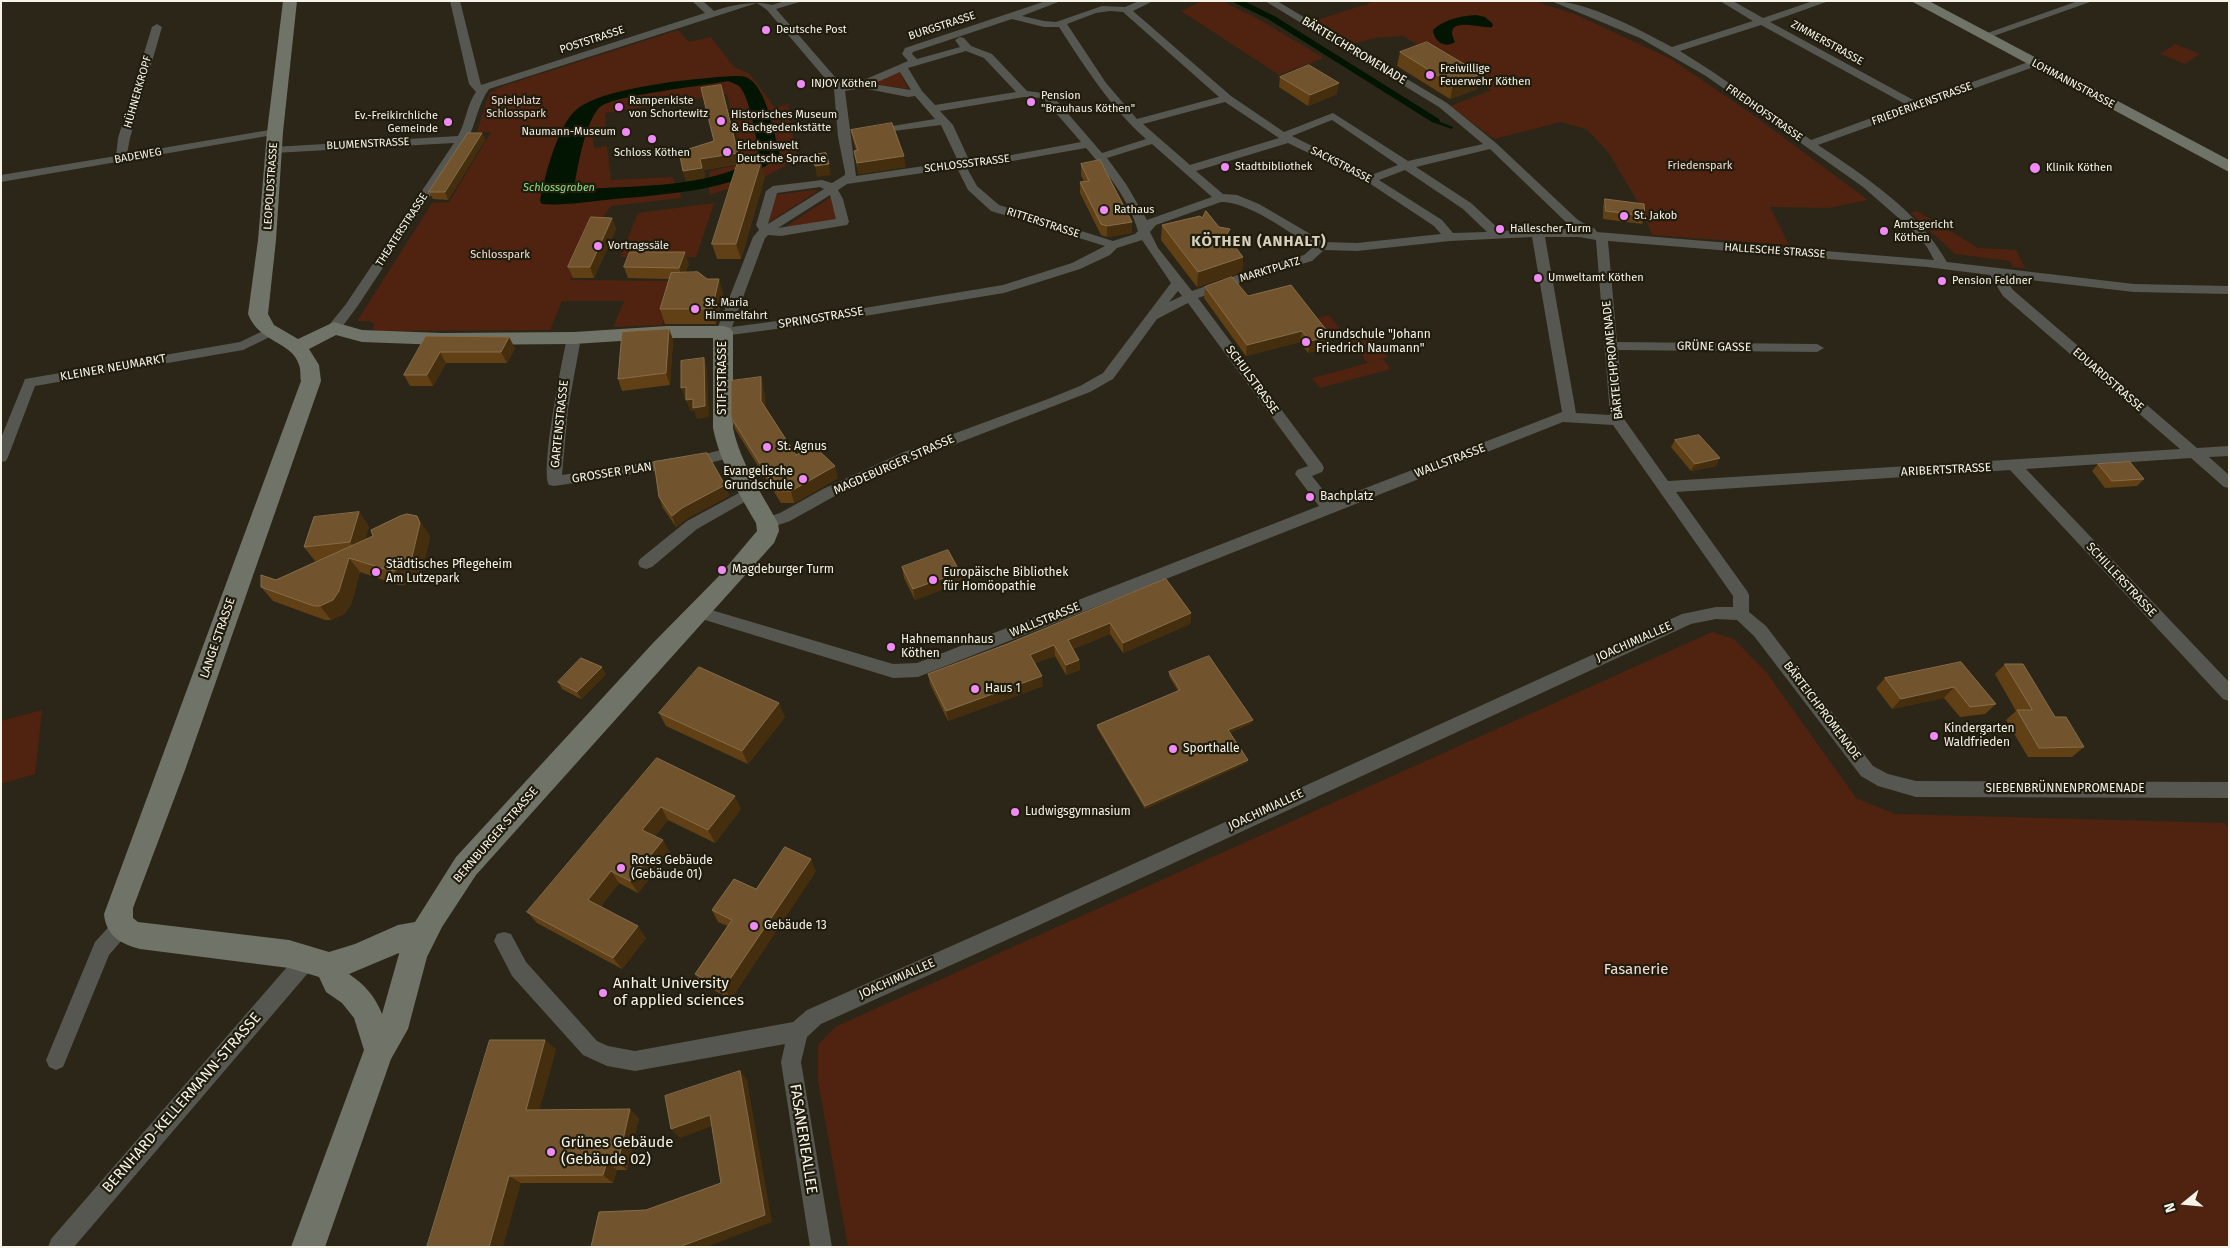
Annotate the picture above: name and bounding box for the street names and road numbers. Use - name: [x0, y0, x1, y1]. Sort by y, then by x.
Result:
- street label: BURGSTRASSE: [907, 9, 977, 43]
- street label: BÄRTEICHPROMENADE: [1299, 14, 1409, 88]
- street label: ZIMMERSTRASSE: [1789, 18, 1865, 68]
- street label: POSTSTRASSE: [558, 23, 626, 57]
- street label: HÜHNERKROPF: [121, 54, 155, 130]
- street label: LOHMANNSTRASSE: [2029, 57, 2117, 111]
- street label: FRIEDERIKENSTRASSE: [1870, 80, 1974, 128]
- street label: FRIEDHOFSTRASSE: [1723, 82, 1805, 144]
- street label: BLUMENSTRASSE: [326, 135, 410, 153]
- street label: LEOPOLDSTRASSE: [261, 142, 281, 230]
- street label: SACKSTRASSE: [1308, 144, 1374, 186]
- street label: BADEWEG: [113, 145, 163, 167]
- street label: SCHLOSSSTRASSE: [923, 152, 1011, 176]
- street label: THEATERSTRASSE: [373, 191, 431, 269]
- street label: RITTERSTRASSE: [1005, 205, 1081, 241]
- street label: HALLESCHE STRASSE: [1724, 241, 1826, 261]
- street label: MARKTPLATZ: [1238, 255, 1302, 285]
- street label: BÄRTEICHPROMENADE: [1600, 300, 1626, 420]
- street label: SPRINGSTRASSE: [777, 304, 865, 332]
- street label: GRÜNE GASSE: [1677, 339, 1751, 355]
- street label: STIFTSTRASSE: [716, 341, 730, 415]
- street label: SCHULSTRASSE: [1222, 343, 1282, 417]
- street label: EDUARDSTRASSE: [2069, 345, 2147, 415]
- street label: KLEINER NEUMARKT: [59, 352, 167, 384]
- street label: GARTENSTRASSE: [548, 379, 572, 469]
- street label: MAGDEBURGER STRASSE: [831, 432, 957, 498]
- street label: WALLSTRASSE: [1413, 441, 1487, 481]
- street label: GROSSER PLAN: [571, 460, 653, 486]
- street label: ARIBERTSTRASSE: [1901, 460, 1991, 480]
- street label: SCHILLERSTRASSE: [2083, 540, 2159, 620]
- street label: LANGE STRASSE: [197, 596, 239, 680]
- street label: WALLSTRASSE: [1008, 599, 1082, 641]
- street label: JOACHIMIALLEE: [1594, 619, 1674, 665]
- street label: BÄRTEICHPROMENADE: [1780, 659, 1864, 763]
- street label: SIEBENBRÜNNENPROMENADE: [1985, 782, 2145, 796]
- street label: BERNBURGER STRASSE: [451, 784, 541, 886]
- street label: JOACHIMIALLEE: [1226, 786, 1306, 834]
- street label: JOACHIMIALLEE: [857, 956, 937, 1002]
- street label: BERNHARD-KELLERMANN-STRASSE: [99, 1009, 265, 1197]
- street label: FASANERIEALLEE: [785, 1083, 821, 1195]

